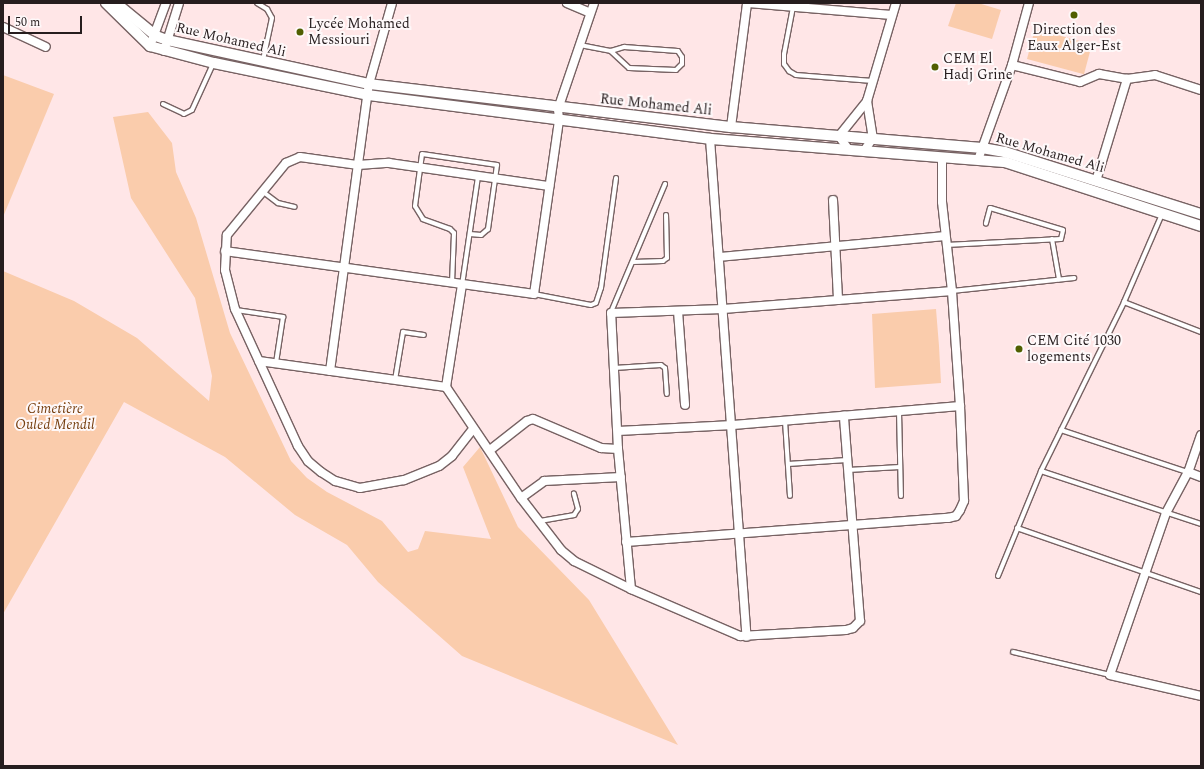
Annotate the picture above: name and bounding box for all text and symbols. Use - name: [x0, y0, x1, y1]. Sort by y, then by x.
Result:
- scale bar: [10, 8, 84, 34]
- marker: Direction des Eaux Alger-Est: [1069, 10, 1079, 20]
- text: 50 m: [15, 13, 40, 32]
- place label: Lycée Mohamed Messiouri: [308, 16, 410, 48]
- street label: Rue Mohamed Ali: [174, 19, 288, 61]
- place label: Direction des Eaux Alger-Est: [1027, 22, 1121, 54]
- marker: Lycée Mohamed Messiouri: [295, 27, 305, 37]
- place label: CEM El Hadj Grine: [943, 51, 1013, 84]
- marker: CEM El Hadj Grine: [930, 62, 940, 72]
- street label: Rue Mohamed Ali: [599, 91, 713, 119]
- street label: Rue Mohamed Ali: [994, 129, 1106, 177]
- place label: CEM Cité 1030 logements: [1027, 333, 1121, 366]
- marker: CEM Cité 1030 logements: [1014, 344, 1024, 354]
- park label: Cimetière Ouled Mendil: [15, 401, 95, 434]

